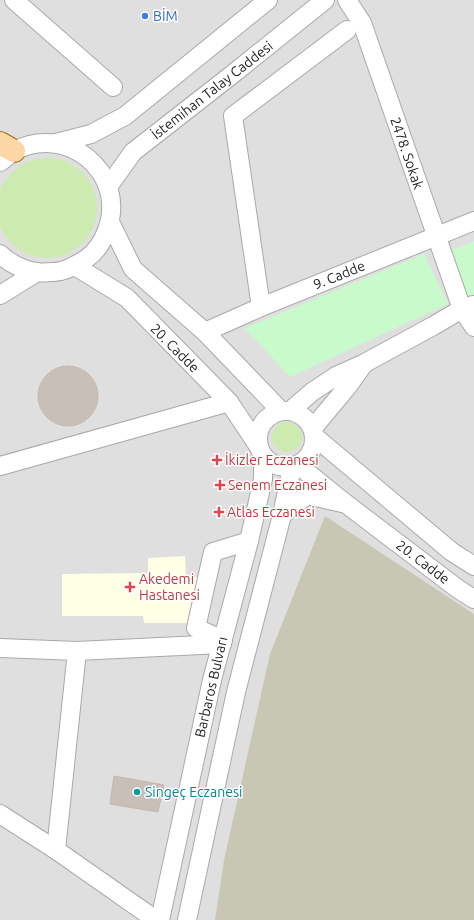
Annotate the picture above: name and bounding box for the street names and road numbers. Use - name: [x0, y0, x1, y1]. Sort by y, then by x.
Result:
- street label: İstemihan Talay Caddesi: [148, 38, 276, 142]
- street label: 2478. Sokak: [387, 115, 427, 191]
- street label: 9. Cadde: [311, 257, 367, 293]
- street label: 20. Cadde: [147, 320, 203, 376]
- street label: 20. Cadde: [393, 537, 453, 587]
- street label: Barbaros Bulvarı: [192, 635, 230, 739]

